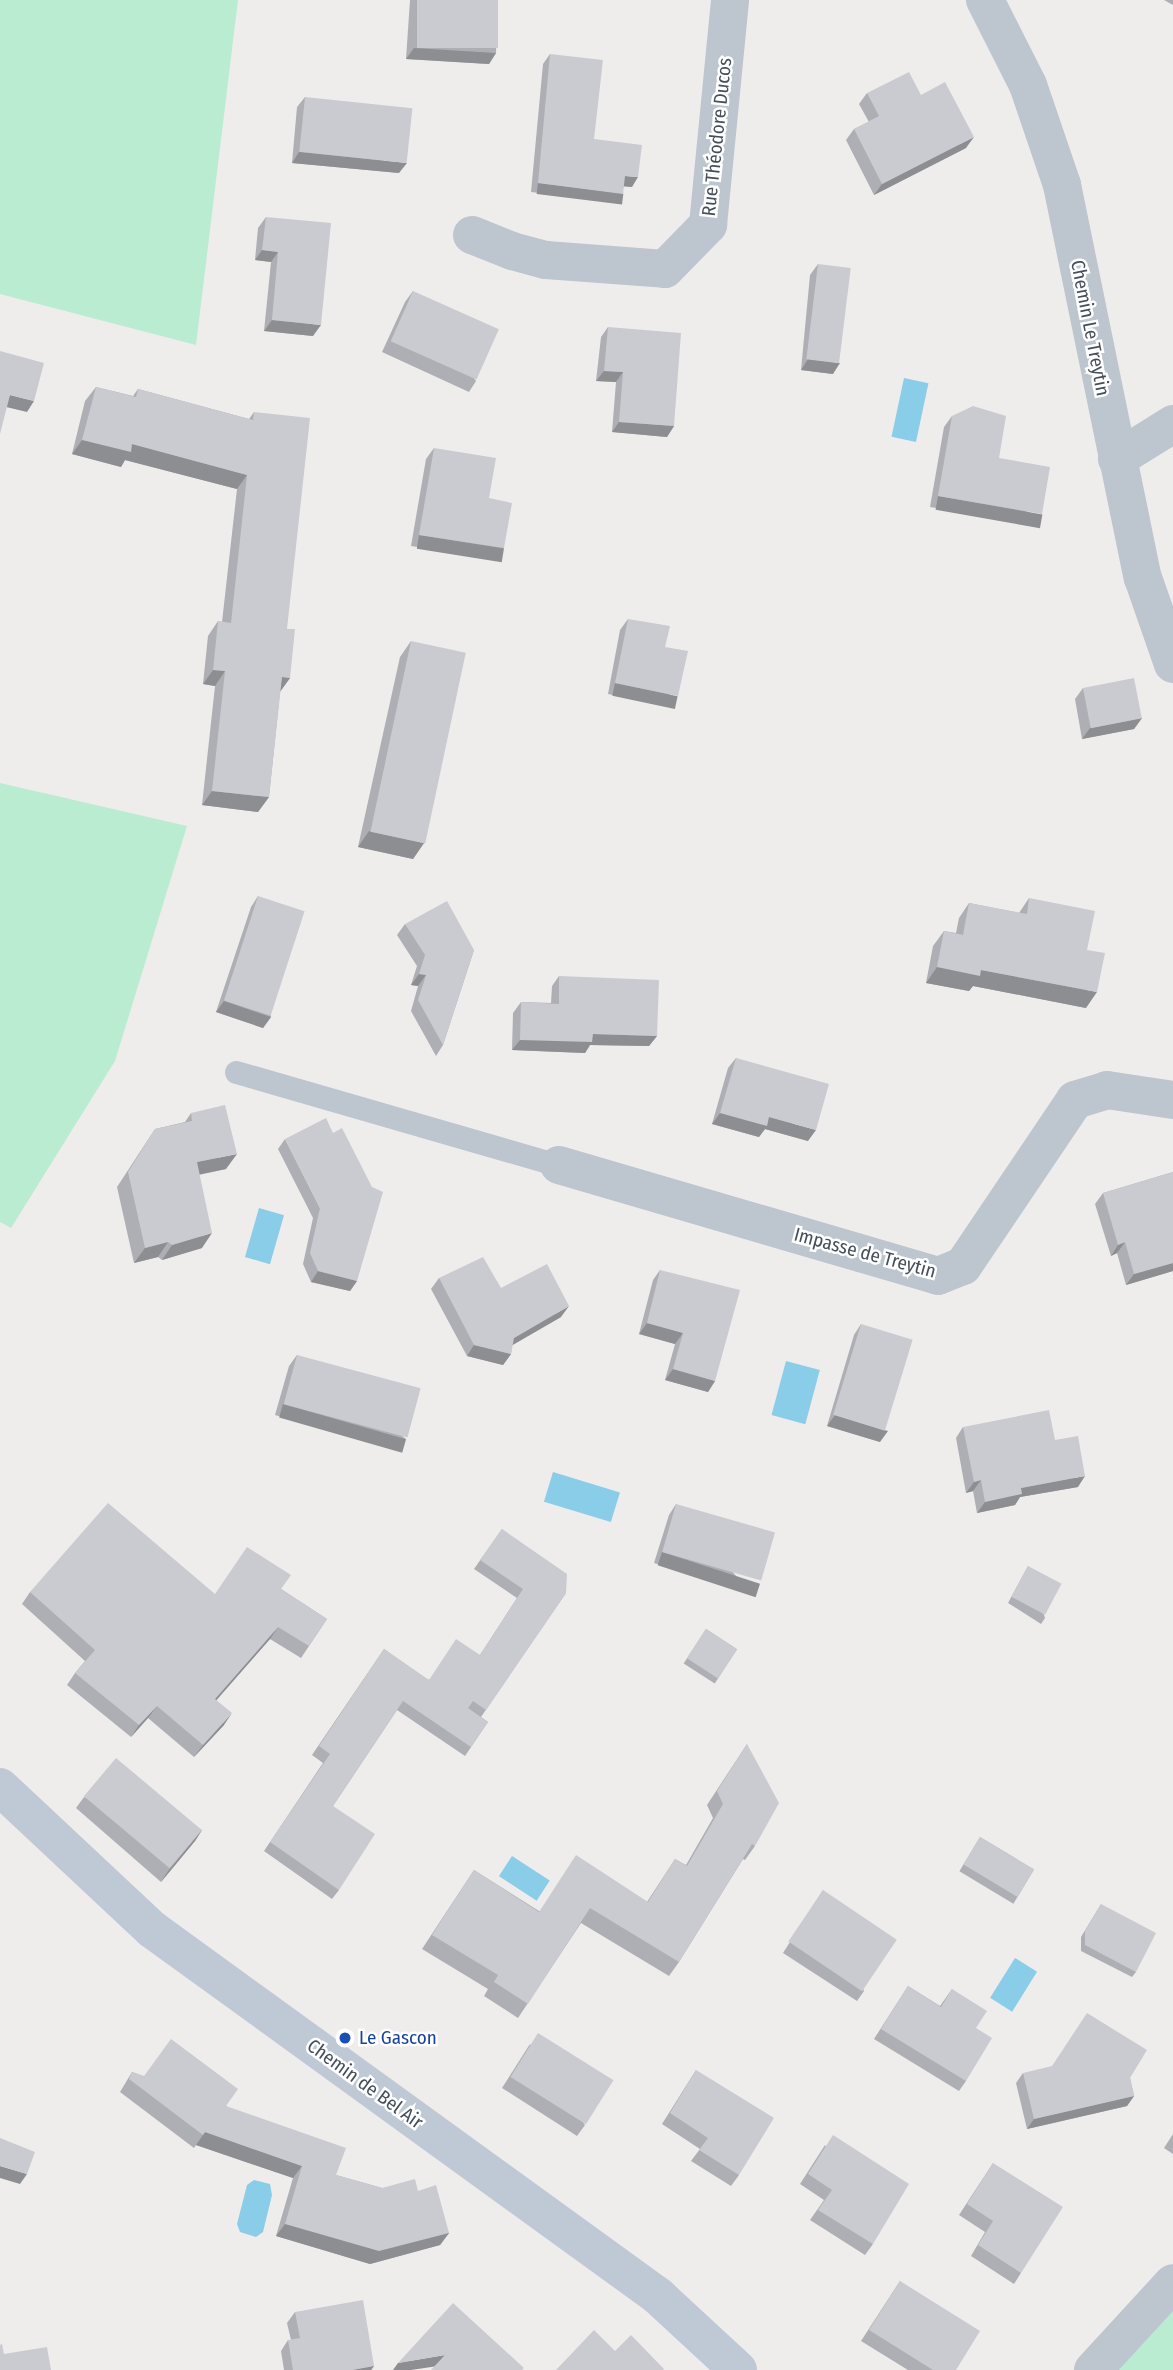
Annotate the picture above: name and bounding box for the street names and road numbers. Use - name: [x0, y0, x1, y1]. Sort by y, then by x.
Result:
- street label: Rue Théodore Ducos: [697, 57, 737, 217]
- street label: Chemin Le Treytin: [1066, 258, 1114, 398]
- street label: Impasse de Treytin: [792, 1223, 938, 1283]
- street label: Chemin de Bel Air: [303, 2034, 427, 2134]

